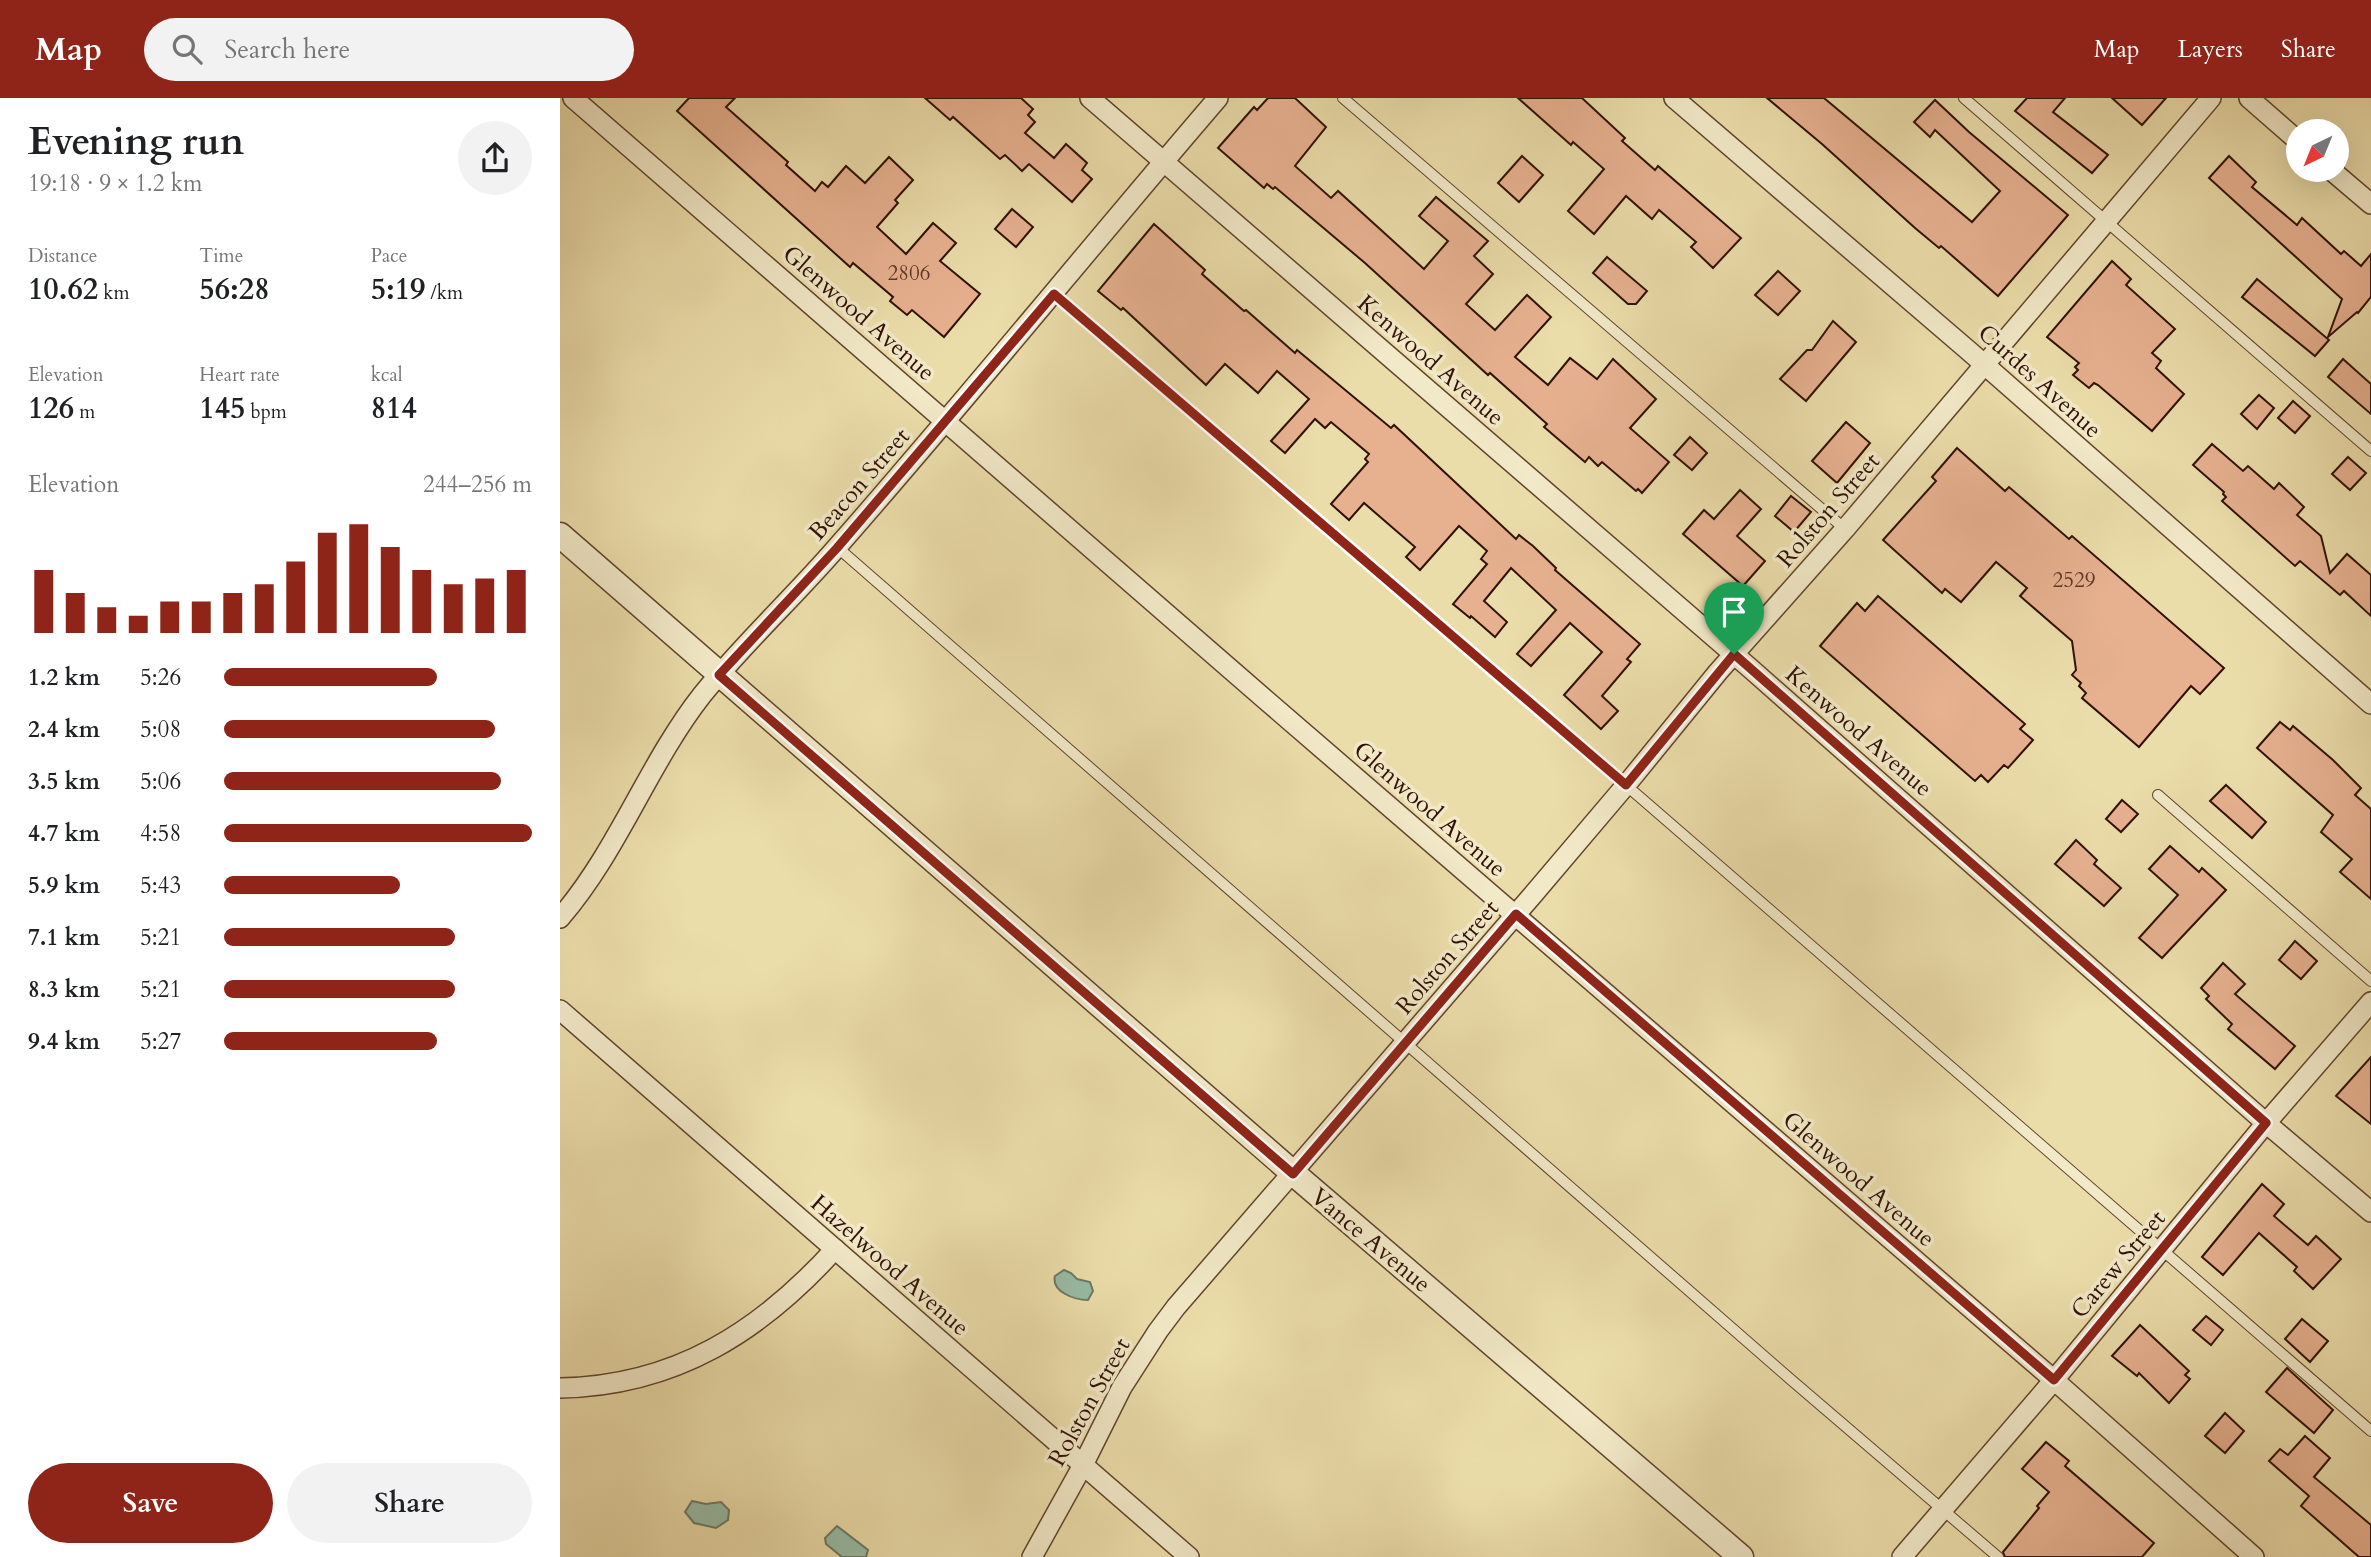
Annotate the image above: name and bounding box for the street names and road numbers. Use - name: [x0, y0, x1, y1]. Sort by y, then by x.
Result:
- street label: Glenwood Avenue: [775, 238, 942, 389]
- street label: Kenwood Avenue: [1350, 287, 1511, 433]
- street label: Curdes Avenue: [1971, 317, 2109, 446]
- street label: Beacon Street: [801, 421, 918, 548]
- street label: Rolston Street: [1769, 446, 1888, 575]
- street label: Kenwood Avenue: [1778, 658, 1939, 804]
- street label: Glenwood Avenue: [1346, 734, 1513, 885]
- street label: Rolston Street: [1388, 893, 1507, 1022]
- street label: Glenwood Avenue: [1775, 1104, 1942, 1255]
- street label: Vance Avenue: [1303, 1180, 1438, 1301]
- street label: Hazelwood Avenue: [803, 1187, 976, 1344]
- street label: Carew Street: [2063, 1203, 2174, 1325]
- street label: Rolston Street: [1041, 1332, 1139, 1472]

